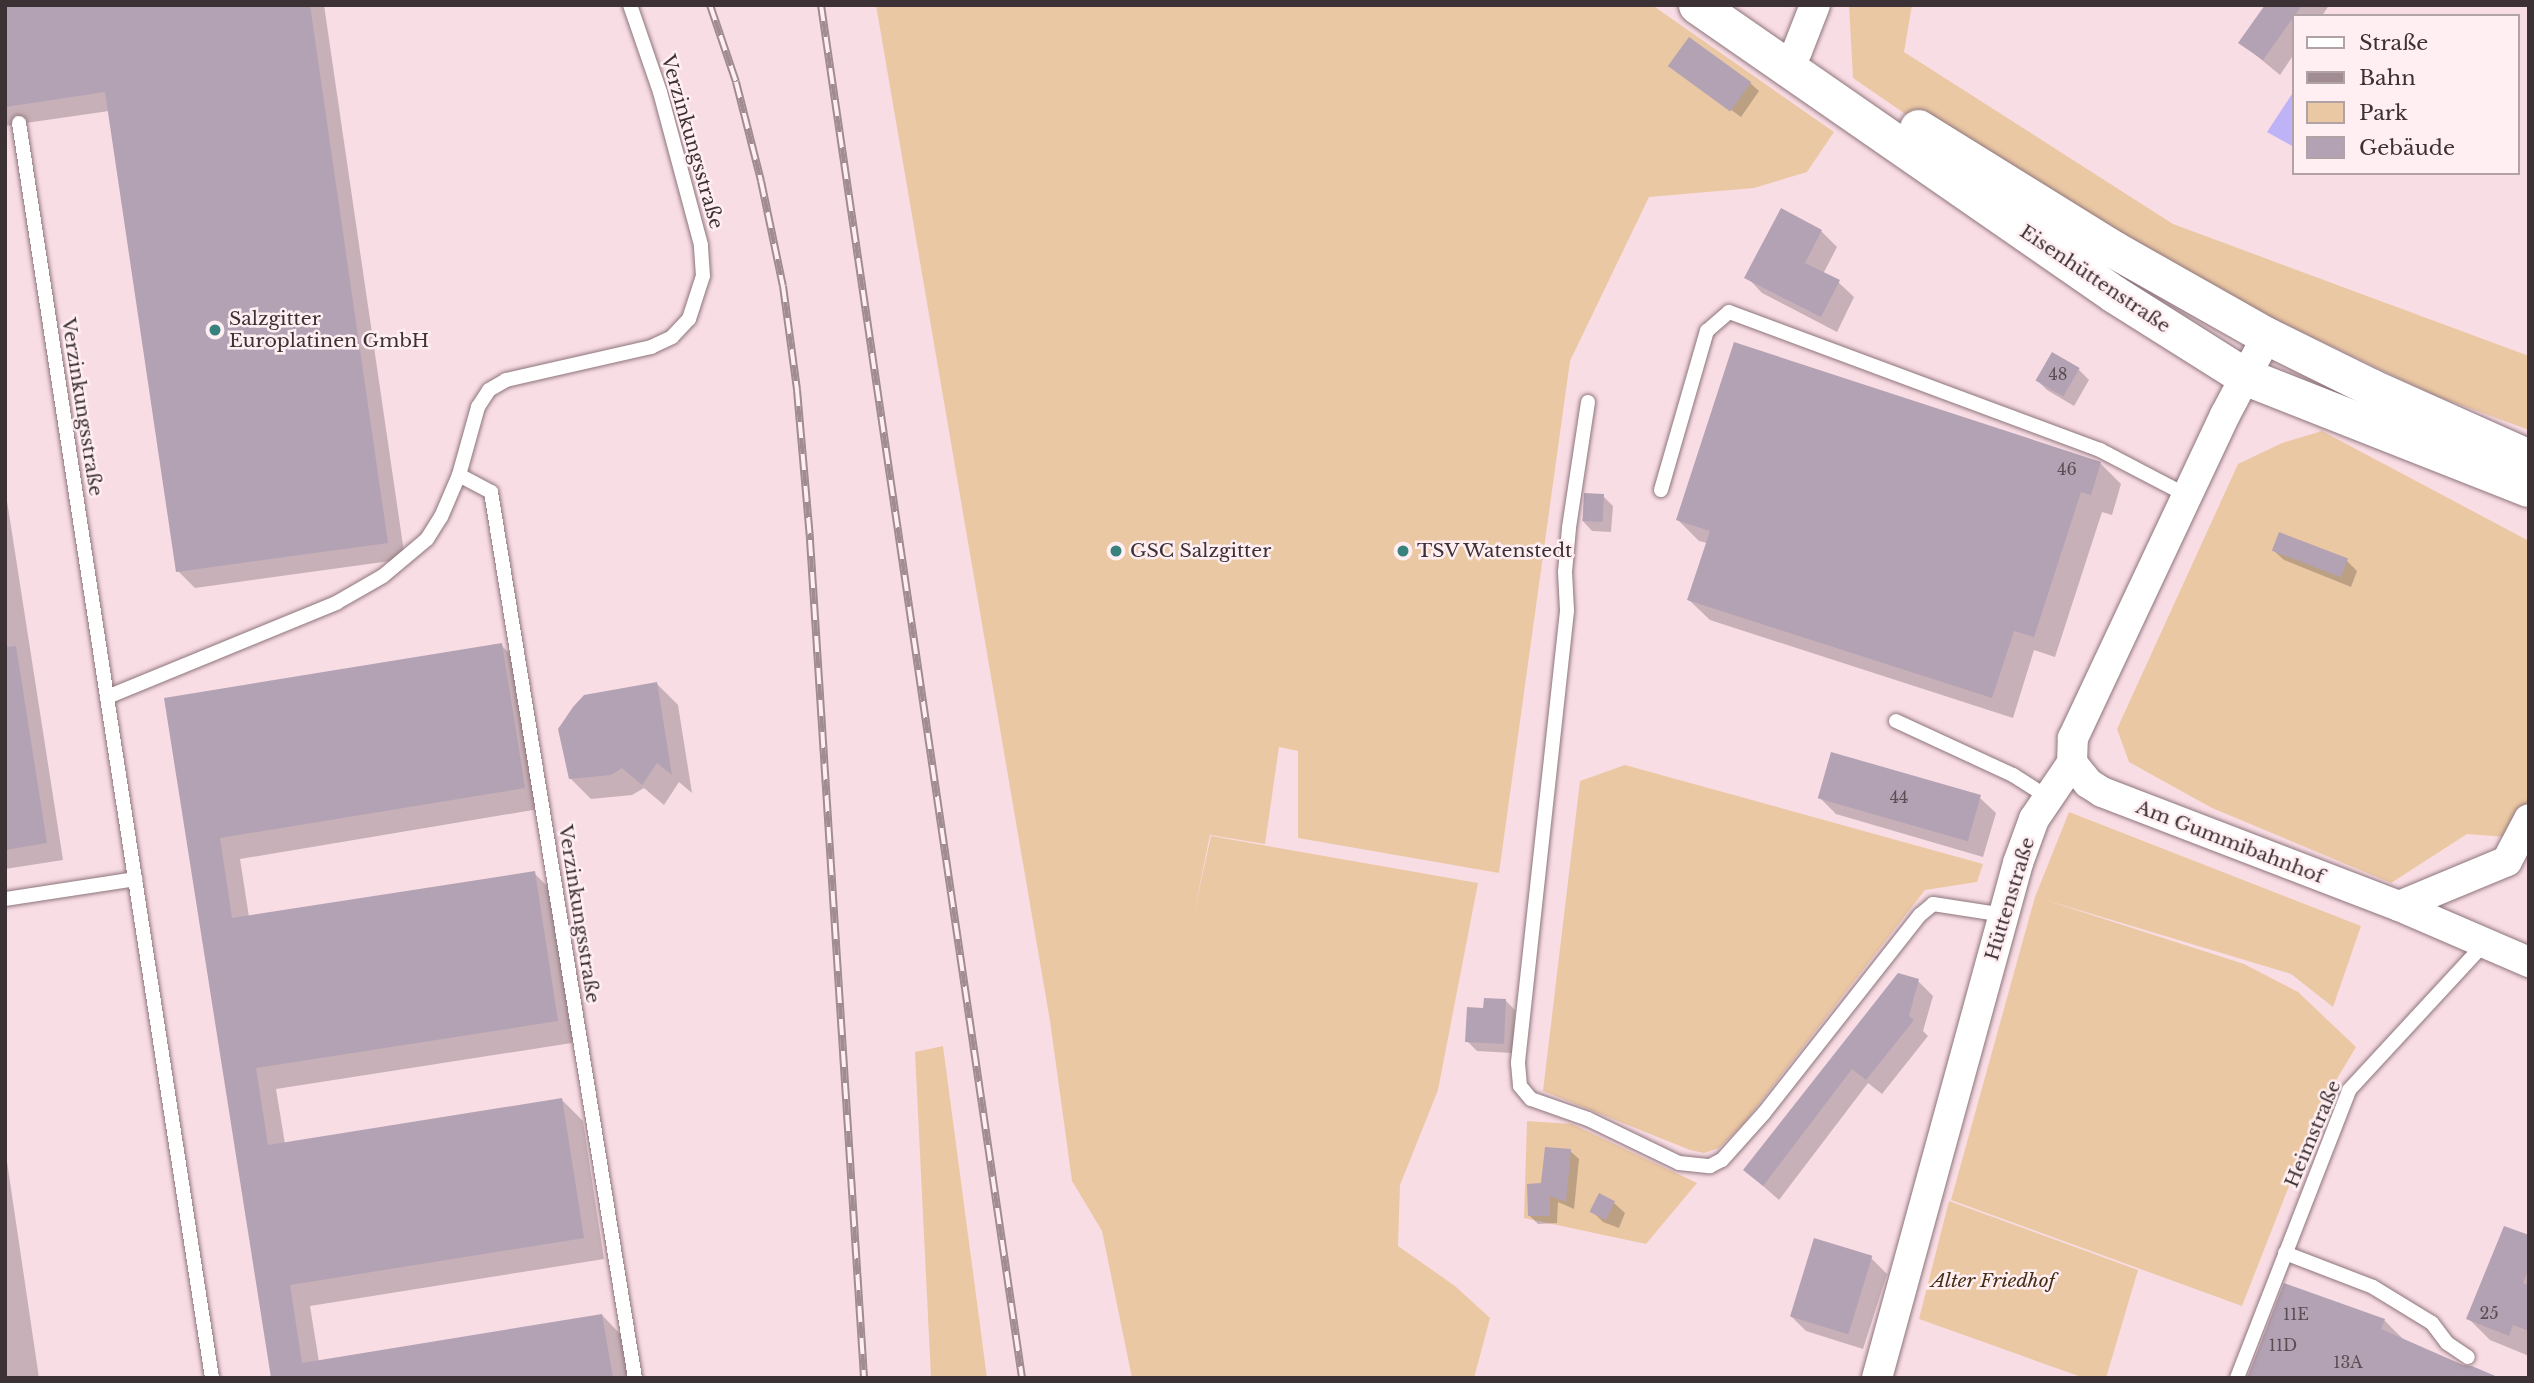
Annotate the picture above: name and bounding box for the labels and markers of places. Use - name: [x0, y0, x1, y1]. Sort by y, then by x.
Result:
- place label: Salzgitter Europlatinen GmbH: [229, 308, 429, 352]
- marker: Salzgitter Europlatinen GmbH: [207, 322, 223, 338]
- place label: GSC Salzgitter: [1130, 540, 1271, 562]
- place label: TSV Watenstedt: [1417, 540, 1574, 562]
- marker: GSC Salzgitter: [1108, 543, 1124, 559]
- marker: TSV Watenstedt: [1395, 543, 1411, 559]

